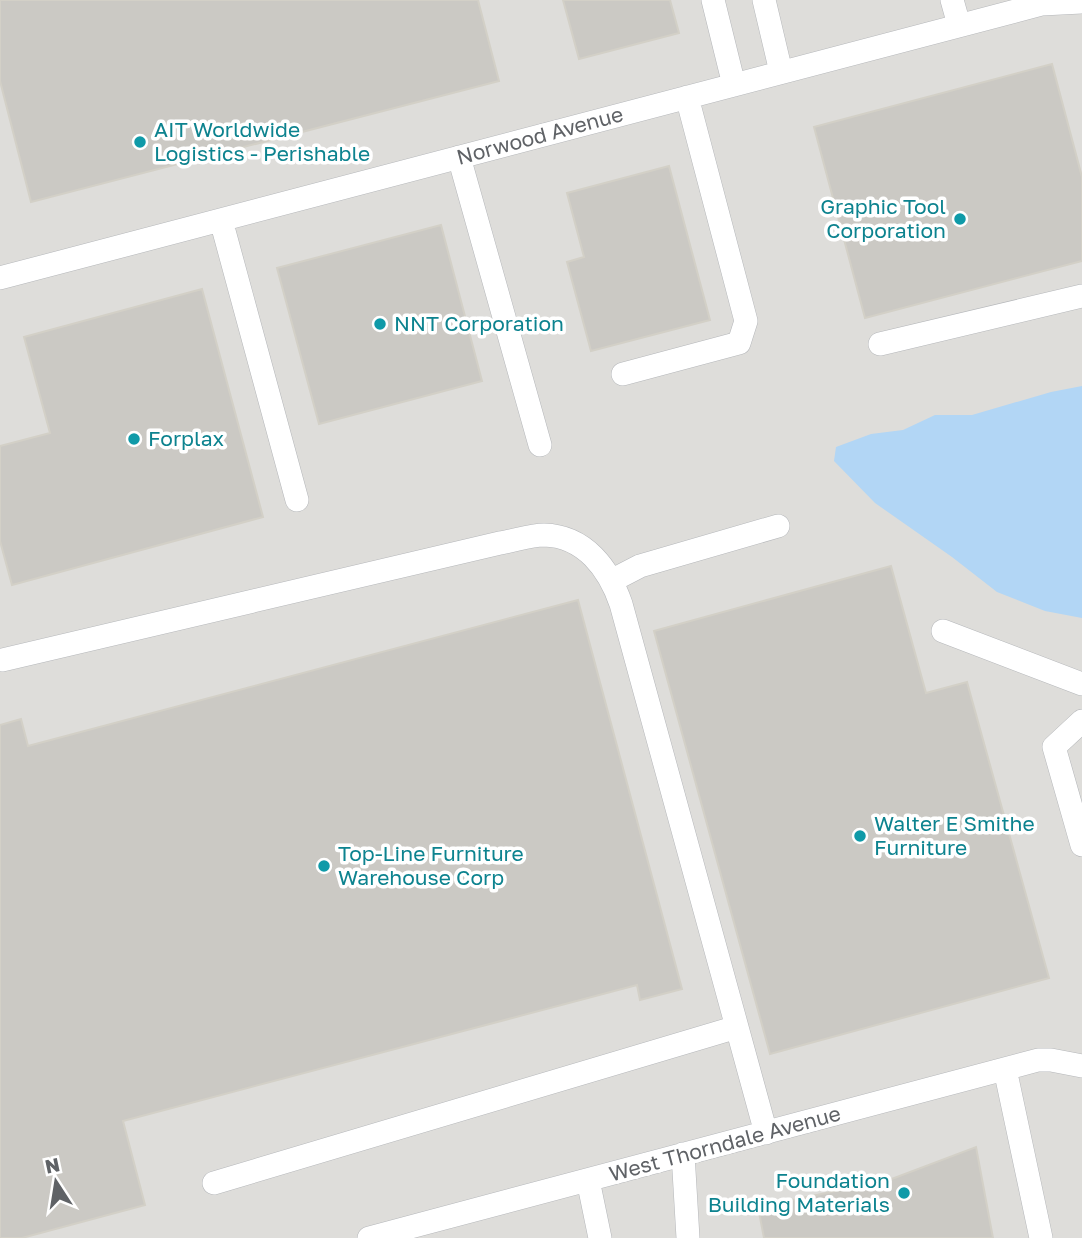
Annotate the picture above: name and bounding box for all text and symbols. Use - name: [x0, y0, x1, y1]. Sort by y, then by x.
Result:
- street label: Norwood Avenue: [454, 100, 626, 170]
- place label: AIT Worldwide Logistics - Perishable: [154, 116, 370, 166]
- marker: AIT Worldwide Logistics - Perishable: [132, 134, 148, 150]
- place label: Graphic Tool Corporation: [820, 193, 946, 243]
- marker: Graphic Tool Corporation: [952, 211, 968, 227]
- place label: NNT Corporation: [394, 310, 564, 336]
- marker: NNT Corporation: [372, 316, 388, 332]
- place label: Forplax: [148, 425, 225, 451]
- marker: Forplax: [126, 431, 142, 447]
- place label: Walter E Smithe Furniture: [874, 810, 1035, 860]
- marker: Walter E Smithe Furniture: [852, 828, 868, 844]
- place label: Top-Line Furniture Warehouse Corp: [338, 840, 524, 890]
- marker: Top-Line Furniture Warehouse Corp: [316, 858, 332, 874]
- street label: West Thorndale Avenue: [606, 1100, 843, 1186]
- north arrow: [21, 1147, 91, 1217]
- text: N: [43, 1152, 62, 1178]
- place label: Foundation Building Materials: [708, 1167, 890, 1217]
- marker: Foundation Building Materials: [896, 1185, 912, 1201]

